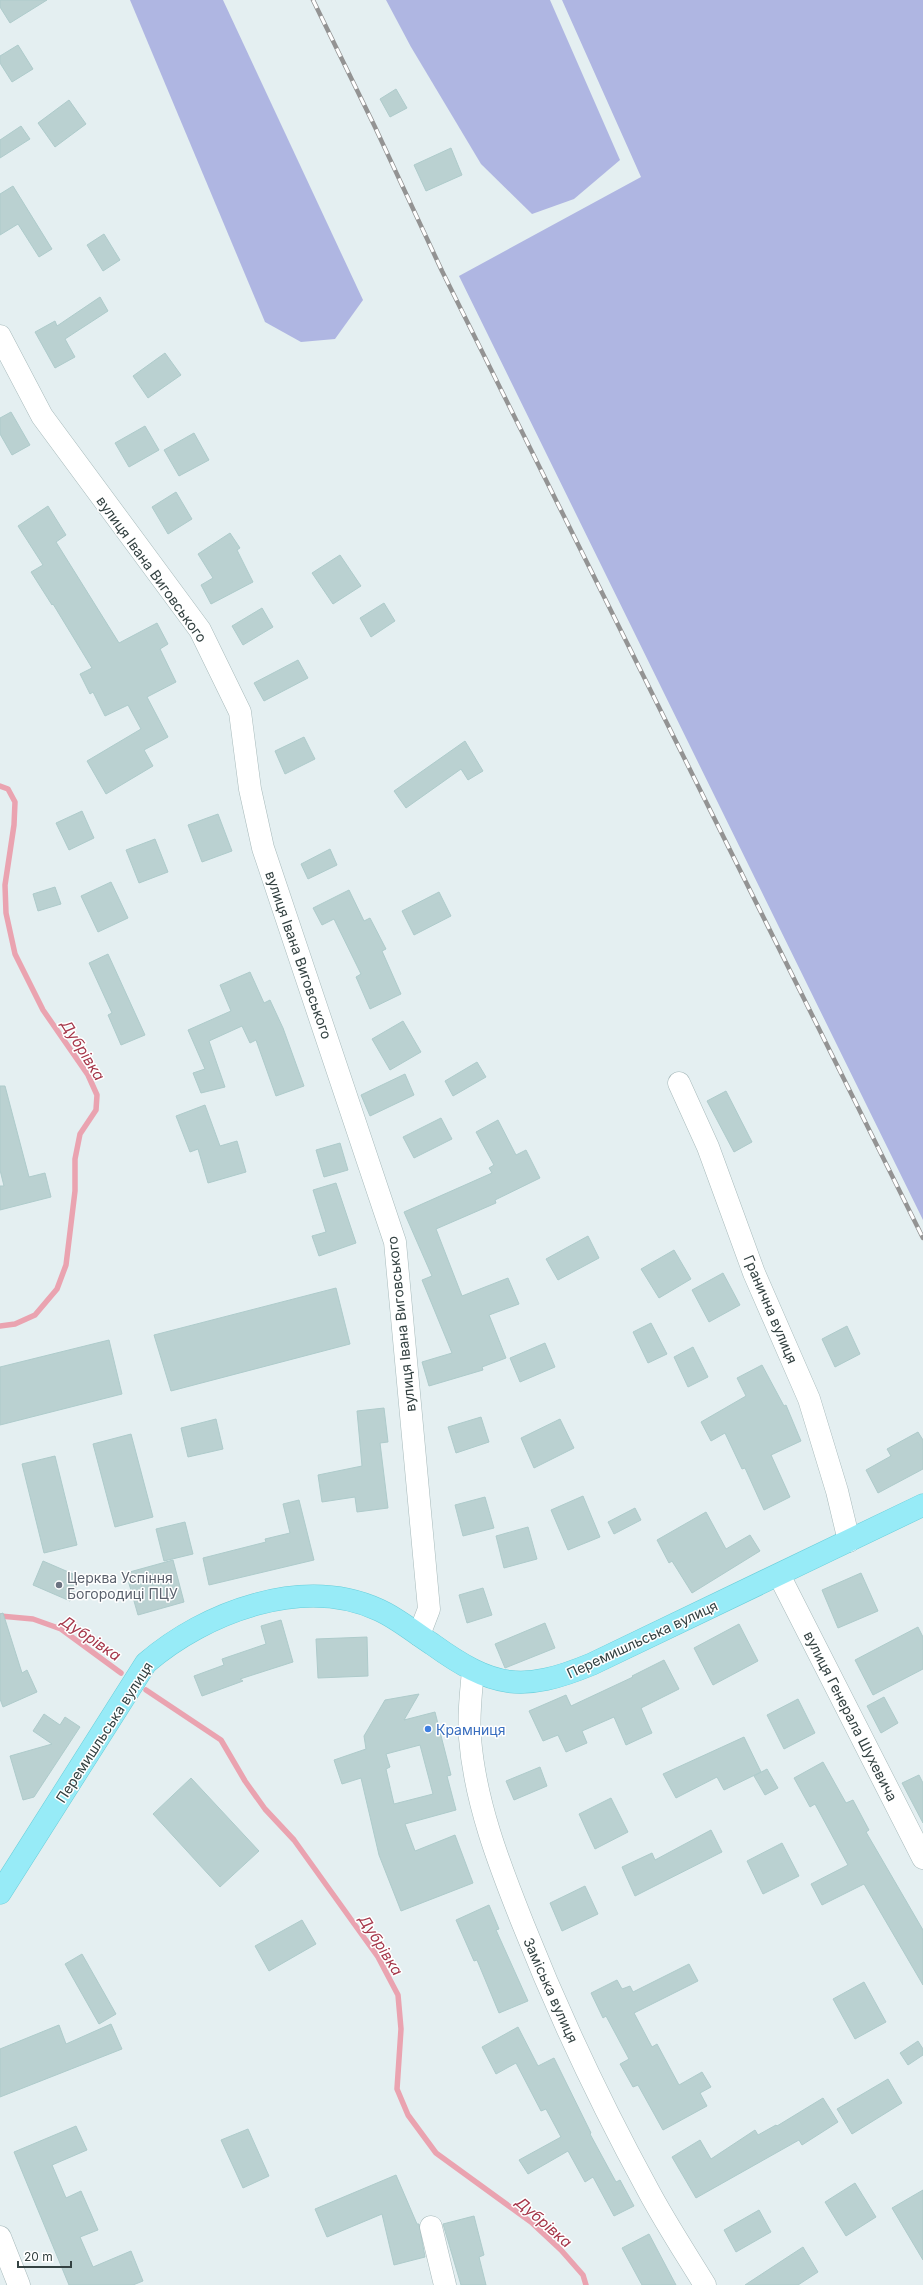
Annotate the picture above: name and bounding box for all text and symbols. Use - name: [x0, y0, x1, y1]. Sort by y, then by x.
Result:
- street label: вулиця Івана Виговського: [93, 493, 211, 645]
- street label: вулиця Івана Виговського: [262, 869, 336, 1041]
- water label: Дубрівка: [56, 1015, 109, 1084]
- street label: вулиця Івана Виговського: [383, 1235, 419, 1413]
- street label: Гранична вулиця: [740, 1252, 802, 1366]
- place label: Церква Успіння Богородиці ПЦУ: [67, 1569, 178, 1602]
- marker: Церква Успіння Богородиці ПЦУ: [54, 1580, 64, 1590]
- street label: Перемишльська вулиця: [564, 1597, 720, 1681]
- water label: Дубрівка: [57, 1610, 125, 1665]
- street label: вулиця Генерала Шухевича: [801, 1628, 901, 1804]
- street label: Перемишльська вулиця: [52, 1658, 156, 1806]
- place label: Крамниця: [436, 1721, 505, 1738]
- marker: Крамниця: [423, 1724, 433, 1734]
- water label: Дубрівка: [354, 1910, 407, 1979]
- street label: Заміська вулиця: [520, 1935, 582, 2045]
- water label: Дубрівка: [511, 2192, 576, 2252]
- scale bar: [18, 2243, 71, 2269]
- text: 20 m: [24, 2249, 53, 2264]

